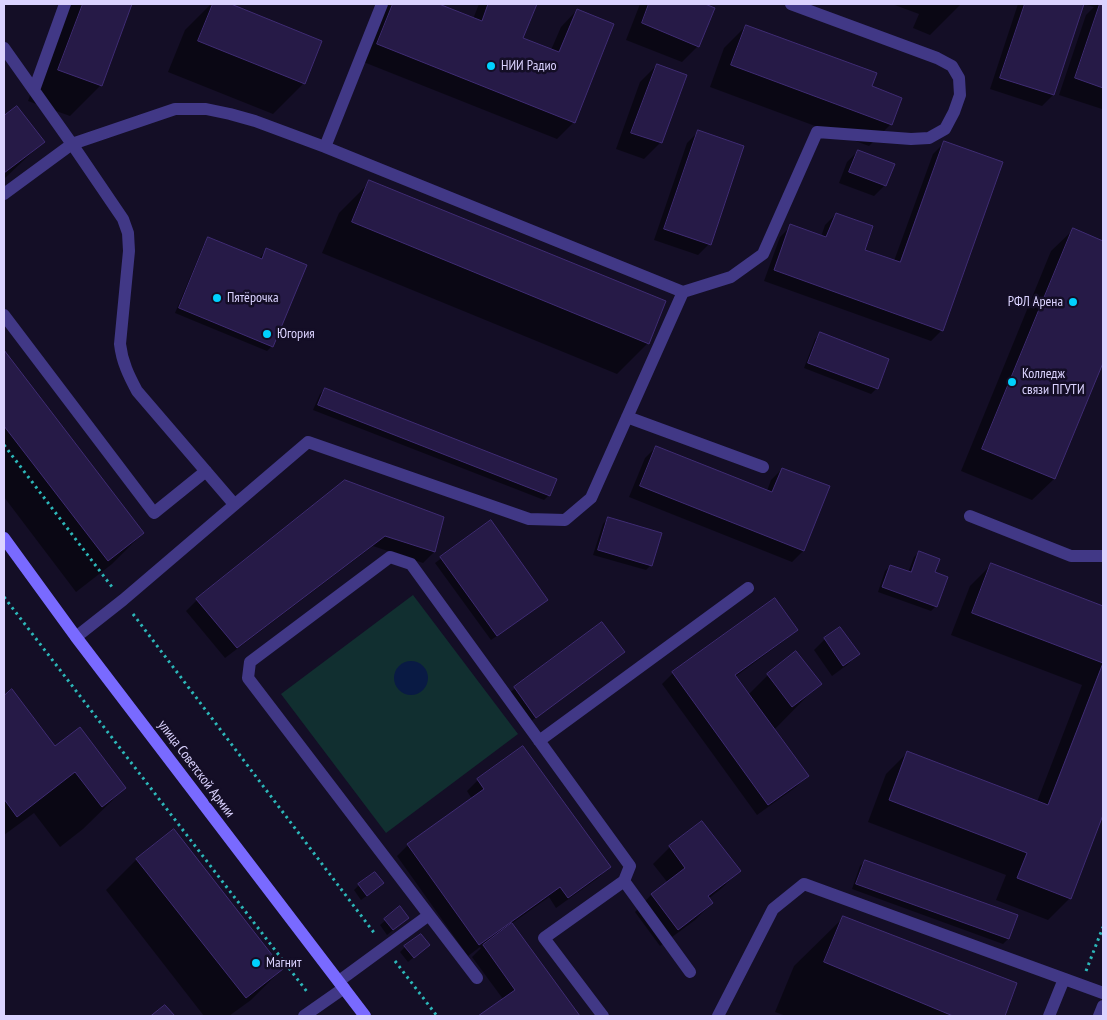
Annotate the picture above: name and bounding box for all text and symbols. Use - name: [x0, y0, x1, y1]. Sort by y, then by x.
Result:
- place label: НИИ Радио: [501, 58, 557, 74]
- marker: НИИ Радио: [485, 60, 497, 72]
- place label: Пятёрочка: [227, 290, 279, 306]
- marker: Пятёрочка: [211, 292, 223, 304]
- place label: РФЛ Арена: [1008, 294, 1063, 310]
- marker: РФЛ Арена: [1067, 296, 1079, 308]
- place label: Югория: [277, 326, 315, 342]
- marker: Югория: [261, 328, 273, 340]
- place label: Колледж связи ПГУТИ: [1022, 366, 1084, 398]
- marker: Колледж связи ПГУТИ: [1006, 376, 1018, 388]
- street label: улица Советской Армии: [154, 717, 238, 821]
- place label: Магнит: [266, 955, 301, 971]
- marker: Магнит: [250, 957, 262, 969]

